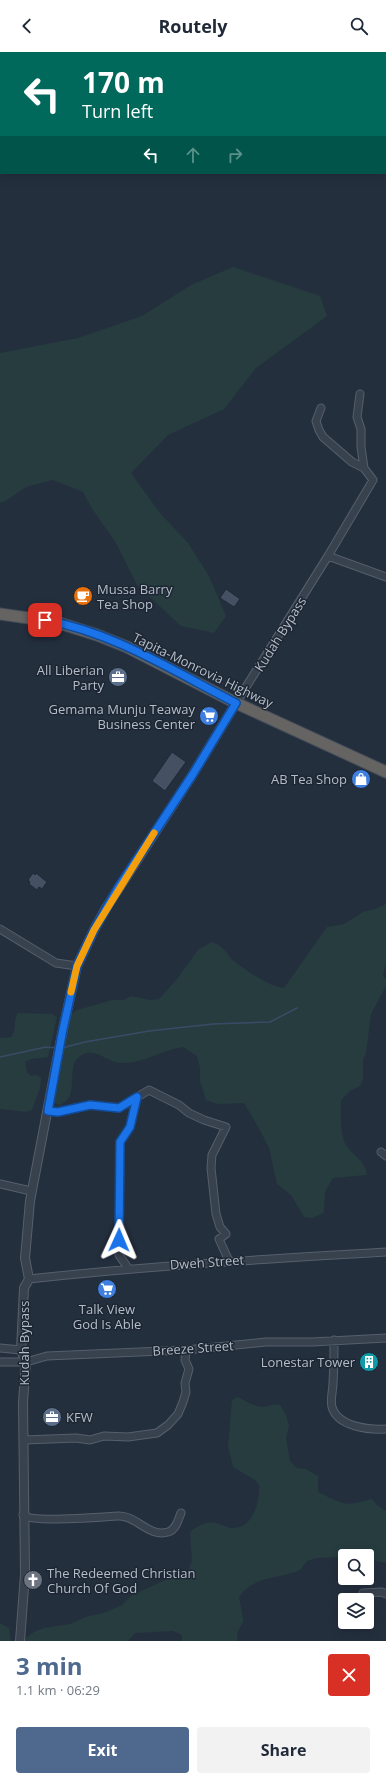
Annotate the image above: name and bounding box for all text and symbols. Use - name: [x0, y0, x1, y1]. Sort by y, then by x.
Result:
- text: Routely: [158, 14, 228, 38]
- icon: back: [16, 15, 38, 37]
- icon: search: [348, 15, 370, 37]
- text: 170 m: [82, 63, 165, 101]
- icon: left: [16, 68, 68, 120]
- text: Turn left: [82, 99, 153, 123]
- icon: left: [140, 144, 162, 166]
- icon: ahead: [182, 144, 204, 166]
- icon: right: [224, 144, 246, 166]
- place label: Mussa Barry Tea Shop: [97, 580, 173, 613]
- cafe icon: Mussa Barry Tea Shop: [72, 585, 94, 607]
- street label: Kudah Bypass: [250, 593, 310, 675]
- pin: [28, 603, 62, 637]
- icon: arrive: [34, 609, 56, 631]
- street label: Tapita-Monrovia Highway: [130, 628, 277, 712]
- place label: All Liberian Party: [37, 661, 104, 694]
- office icon: All Liberian Party: [107, 666, 129, 688]
- place label: Gemama Munju Teaway Business Center: [49, 700, 196, 733]
- supermarket icon: Gemama Munju Teaway Business Center: [198, 705, 220, 727]
- shop icon: AB Tea Shop: [350, 768, 372, 790]
- place label: AB Tea Shop: [271, 770, 347, 788]
- position arrow: [98, 1219, 140, 1261]
- street label: Dweh Street: [169, 1250, 245, 1274]
- supermarket icon: Talk View God Is Able: [96, 1278, 118, 1300]
- place label: Talk View God Is Able: [73, 1300, 141, 1333]
- street label: Kudah Bypass: [15, 1301, 33, 1385]
- street label: Breeze Street: [152, 1336, 235, 1360]
- building icon: Lonestar Tower: [358, 1351, 380, 1373]
- place label: Lonestar Tower: [261, 1353, 356, 1371]
- office icon: KFW: [41, 1406, 63, 1428]
- place label: KFW: [66, 1408, 93, 1426]
- map controls: [338, 1549, 374, 1629]
- button: search: [338, 1549, 374, 1585]
- place label: The Redeemed Christian Church Of God: [47, 1564, 195, 1597]
- church icon: The Redeemed Christian Church Of God: [22, 1569, 44, 1591]
- button: layers: [338, 1593, 374, 1629]
- text: 3 min: [16, 1649, 83, 1682]
- button: close: [328, 1654, 370, 1696]
- text: 1.1 km · 06:29: [16, 1681, 100, 1699]
- button: Exit: [16, 1727, 189, 1773]
- button: Share: [197, 1727, 370, 1773]

